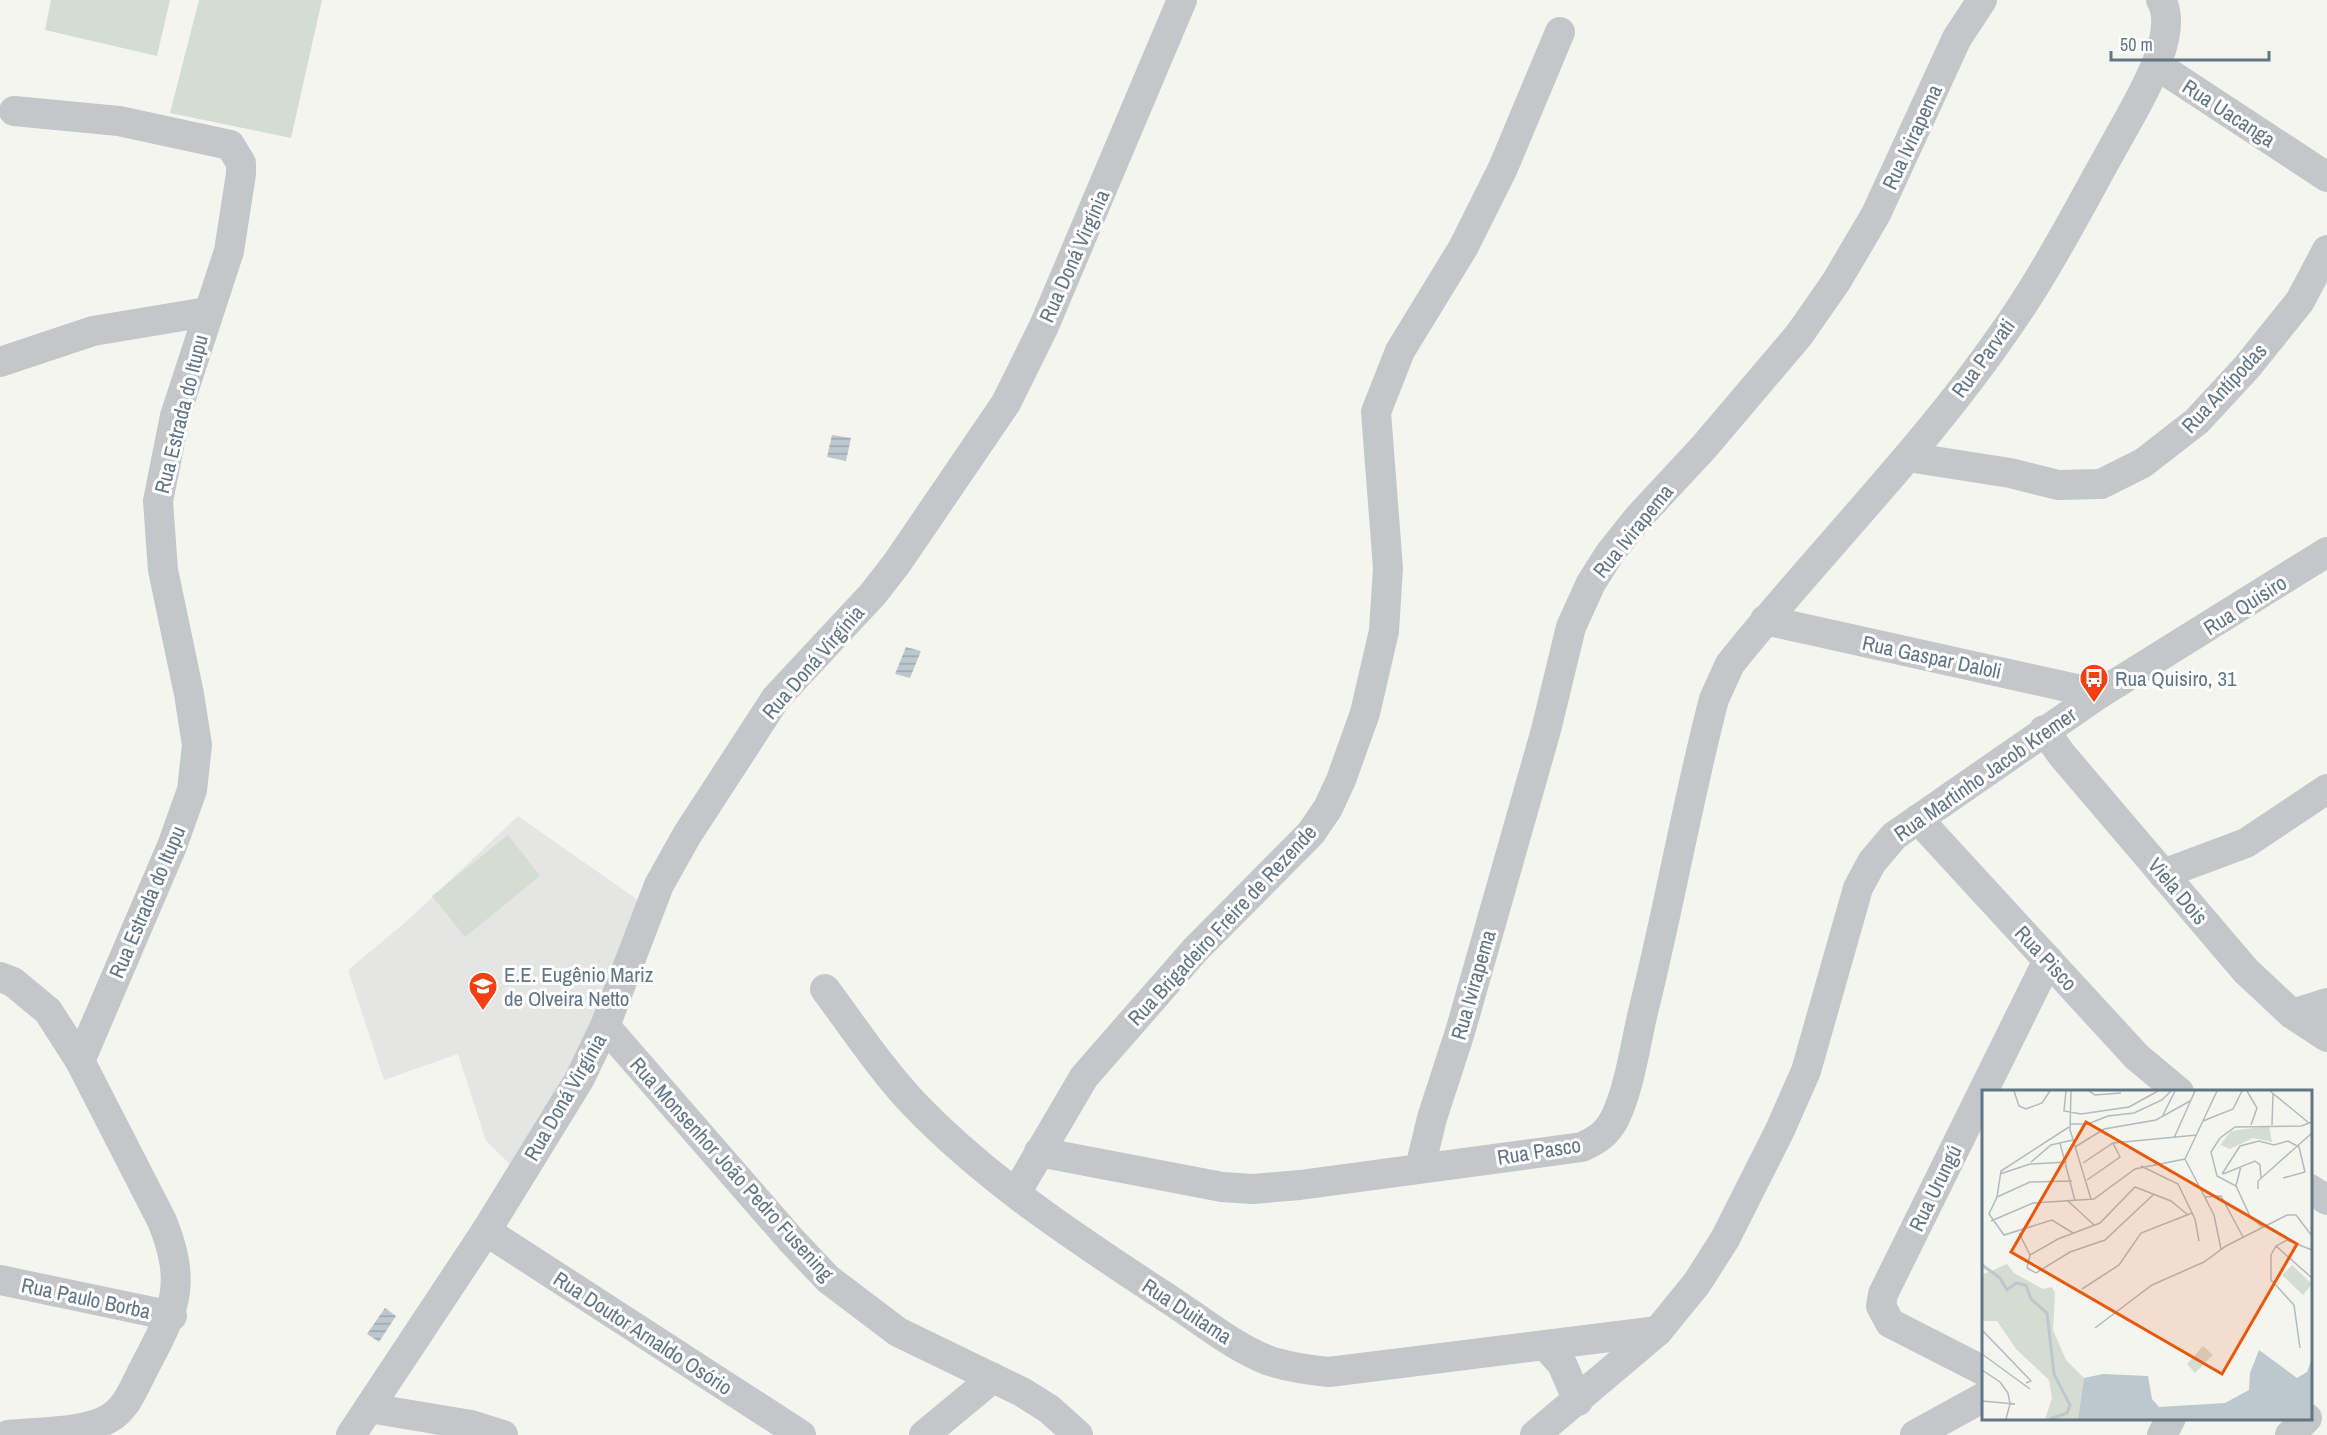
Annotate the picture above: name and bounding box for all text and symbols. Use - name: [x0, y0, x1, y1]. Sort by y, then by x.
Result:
- scale bar: [2111, 24, 2268, 62]
- text: 50 m: [2120, 32, 2153, 57]
- street label: Rua Uacanga: [2177, 72, 2281, 154]
- street label: Rua Ivirapema: [1875, 79, 1949, 194]
- street label: Rua Doná Virgínia: [1032, 185, 1116, 327]
- street label: Rua Parvati: [1945, 313, 2021, 403]
- street label: Rua Estrada do Itupu: [147, 332, 215, 496]
- street label: Rua Antípodas: [2175, 337, 2273, 439]
- street label: Rua Ivirapema: [1586, 478, 1680, 584]
- street label: Rua Quisiro: [2198, 568, 2292, 642]
- street label: Rua Doná Virgínia: [755, 598, 871, 725]
- street label: Rua Gaspar Daloli: [1860, 628, 2004, 686]
- bus stop icon: Rua Quisiro, 31: [2078, 662, 2110, 704]
- place label: Rua Quisiro, 31: [2115, 664, 2237, 693]
- street label: Rua Martinho Jacob Kremer: [1888, 700, 2082, 848]
- street label: Rua Brigadeiro Freire de Rezende: [1121, 818, 1323, 1032]
- street label: Rua Estrada do Itupu: [102, 821, 192, 983]
- street label: Viela Dois: [2141, 851, 2215, 931]
- street label: Rua Pisco: [2008, 919, 2084, 997]
- street label: Rua Ivirapema: [1443, 926, 1503, 1043]
- place label: E.E. Eugênio Mariz de Olveira Netto: [504, 960, 654, 1013]
- school or university icon: E.E. Eugênio Mariz de Olveira Netto: [467, 970, 499, 1012]
- street label: Rua Doná Virgínia: [517, 1028, 613, 1166]
- street label: Rua Monsenhor João Pedro Fusening: [624, 1051, 841, 1287]
- inset map: [1982, 1090, 2312, 1420]
- street label: Rua Pasco: [1495, 1130, 1583, 1172]
- street label: Rua Urungú: [1902, 1140, 1968, 1236]
- street label: Rua Doutor Arnaldo Osório: [548, 1264, 738, 1402]
- street label: Rua Paulo Borba: [19, 1270, 154, 1326]
- street label: Rua Duitama: [1137, 1271, 1238, 1351]

